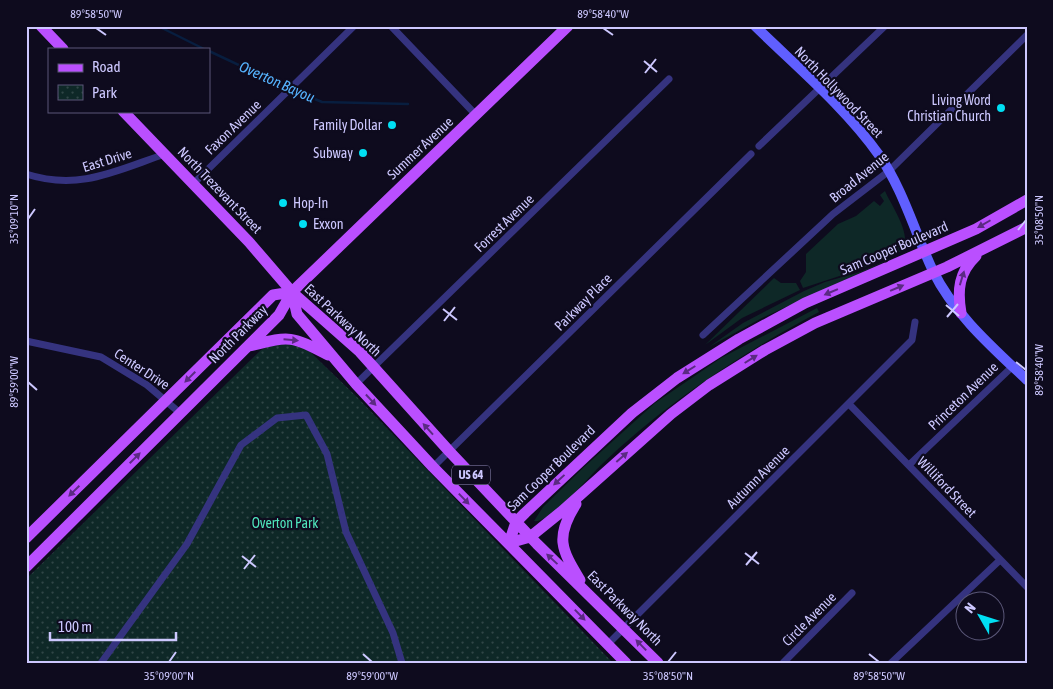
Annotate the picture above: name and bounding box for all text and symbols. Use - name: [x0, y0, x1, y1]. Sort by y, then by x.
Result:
- text: 89°58'50"W: [70, 7, 122, 21]
- text: 89°58'40"W: [577, 7, 629, 21]
- street label: North Hollywood Street: [792, 43, 886, 141]
- legend: [48, 48, 210, 112]
- water label: Overton Bayou: [237, 57, 318, 106]
- text: Road: [92, 58, 121, 75]
- text: Park: [92, 84, 117, 101]
- place label: Living Word Christian Church: [907, 92, 991, 124]
- street label: Faxon Avenue: [202, 96, 264, 158]
- marker: Living Word Christian Church: [995, 102, 1007, 114]
- street label: Summer Avenue: [384, 114, 456, 182]
- place label: Family Dollar: [313, 117, 383, 133]
- marker: Family Dollar: [386, 119, 398, 131]
- street label: North Trezevant Street: [175, 143, 265, 237]
- street label: East Drive: [80, 145, 134, 175]
- place label: Subway: [313, 145, 353, 161]
- marker: Subway: [357, 147, 369, 159]
- street label: Broad Avenue: [826, 148, 892, 206]
- street label: Forrest Avenue: [471, 191, 537, 255]
- text: 35°09'10"N: [7, 194, 21, 244]
- place label: Hop-In: [293, 195, 328, 211]
- text: 35°08'50"N: [1032, 195, 1046, 245]
- marker: Hop-In: [277, 197, 289, 209]
- place label: Exxon: [313, 216, 344, 232]
- marker: Exxon: [297, 218, 309, 230]
- street label: Sam Cooper Boulevard: [838, 218, 950, 278]
- one-way arrow: [977, 220, 992, 228]
- street label: Parkway Place: [551, 270, 615, 334]
- one-way arrow: [958, 270, 966, 285]
- street label: East Parkway North: [301, 280, 385, 360]
- one-way arrow: [890, 284, 905, 291]
- one-way arrow: [824, 288, 838, 296]
- street label: North Parkway: [206, 302, 270, 366]
- one-way arrow: [284, 336, 300, 344]
- text: 89°58'40"W: [1032, 344, 1046, 396]
- street label: Center Drive: [111, 345, 173, 393]
- one-way arrow: [745, 354, 758, 363]
- text: 89°59'00"W: [7, 356, 21, 408]
- street label: Princeton Avenue: [925, 359, 1001, 433]
- one-way arrow: [683, 366, 696, 375]
- one-way arrow: [184, 371, 196, 383]
- one-way arrow: [365, 394, 377, 406]
- street label: Sam Cooper Boulevard: [504, 422, 598, 514]
- one-way arrow: [422, 423, 434, 435]
- street label: Autumn Avenue: [723, 442, 793, 512]
- one-way arrow: [616, 451, 629, 462]
- one-way arrow: [128, 453, 140, 465]
- street label: Williford Street: [914, 453, 980, 521]
- road number: US 64: [452, 466, 490, 484]
- one-way arrow: [554, 474, 566, 486]
- one-way arrow: [68, 485, 80, 497]
- one-way arrow: [458, 493, 470, 505]
- park label: Overton Park: [252, 515, 318, 531]
- one-way arrow: [547, 553, 559, 565]
- street label: East Parkway North: [584, 567, 666, 649]
- street label: Circle Avenue: [779, 589, 839, 649]
- north arrow: [956, 592, 1006, 642]
- text: N: [961, 600, 979, 616]
- scale bar: [50, 609, 176, 641]
- one-way arrow: [574, 609, 586, 621]
- text: 100 m: [58, 618, 92, 635]
- one-way arrow: [635, 639, 647, 651]
- text: 35°09'00"N: [144, 669, 194, 683]
- text: 89°59'00"W: [346, 669, 398, 683]
- text: 35°08'50"N: [643, 669, 693, 683]
- text: 89°58'50"W: [853, 669, 905, 683]

